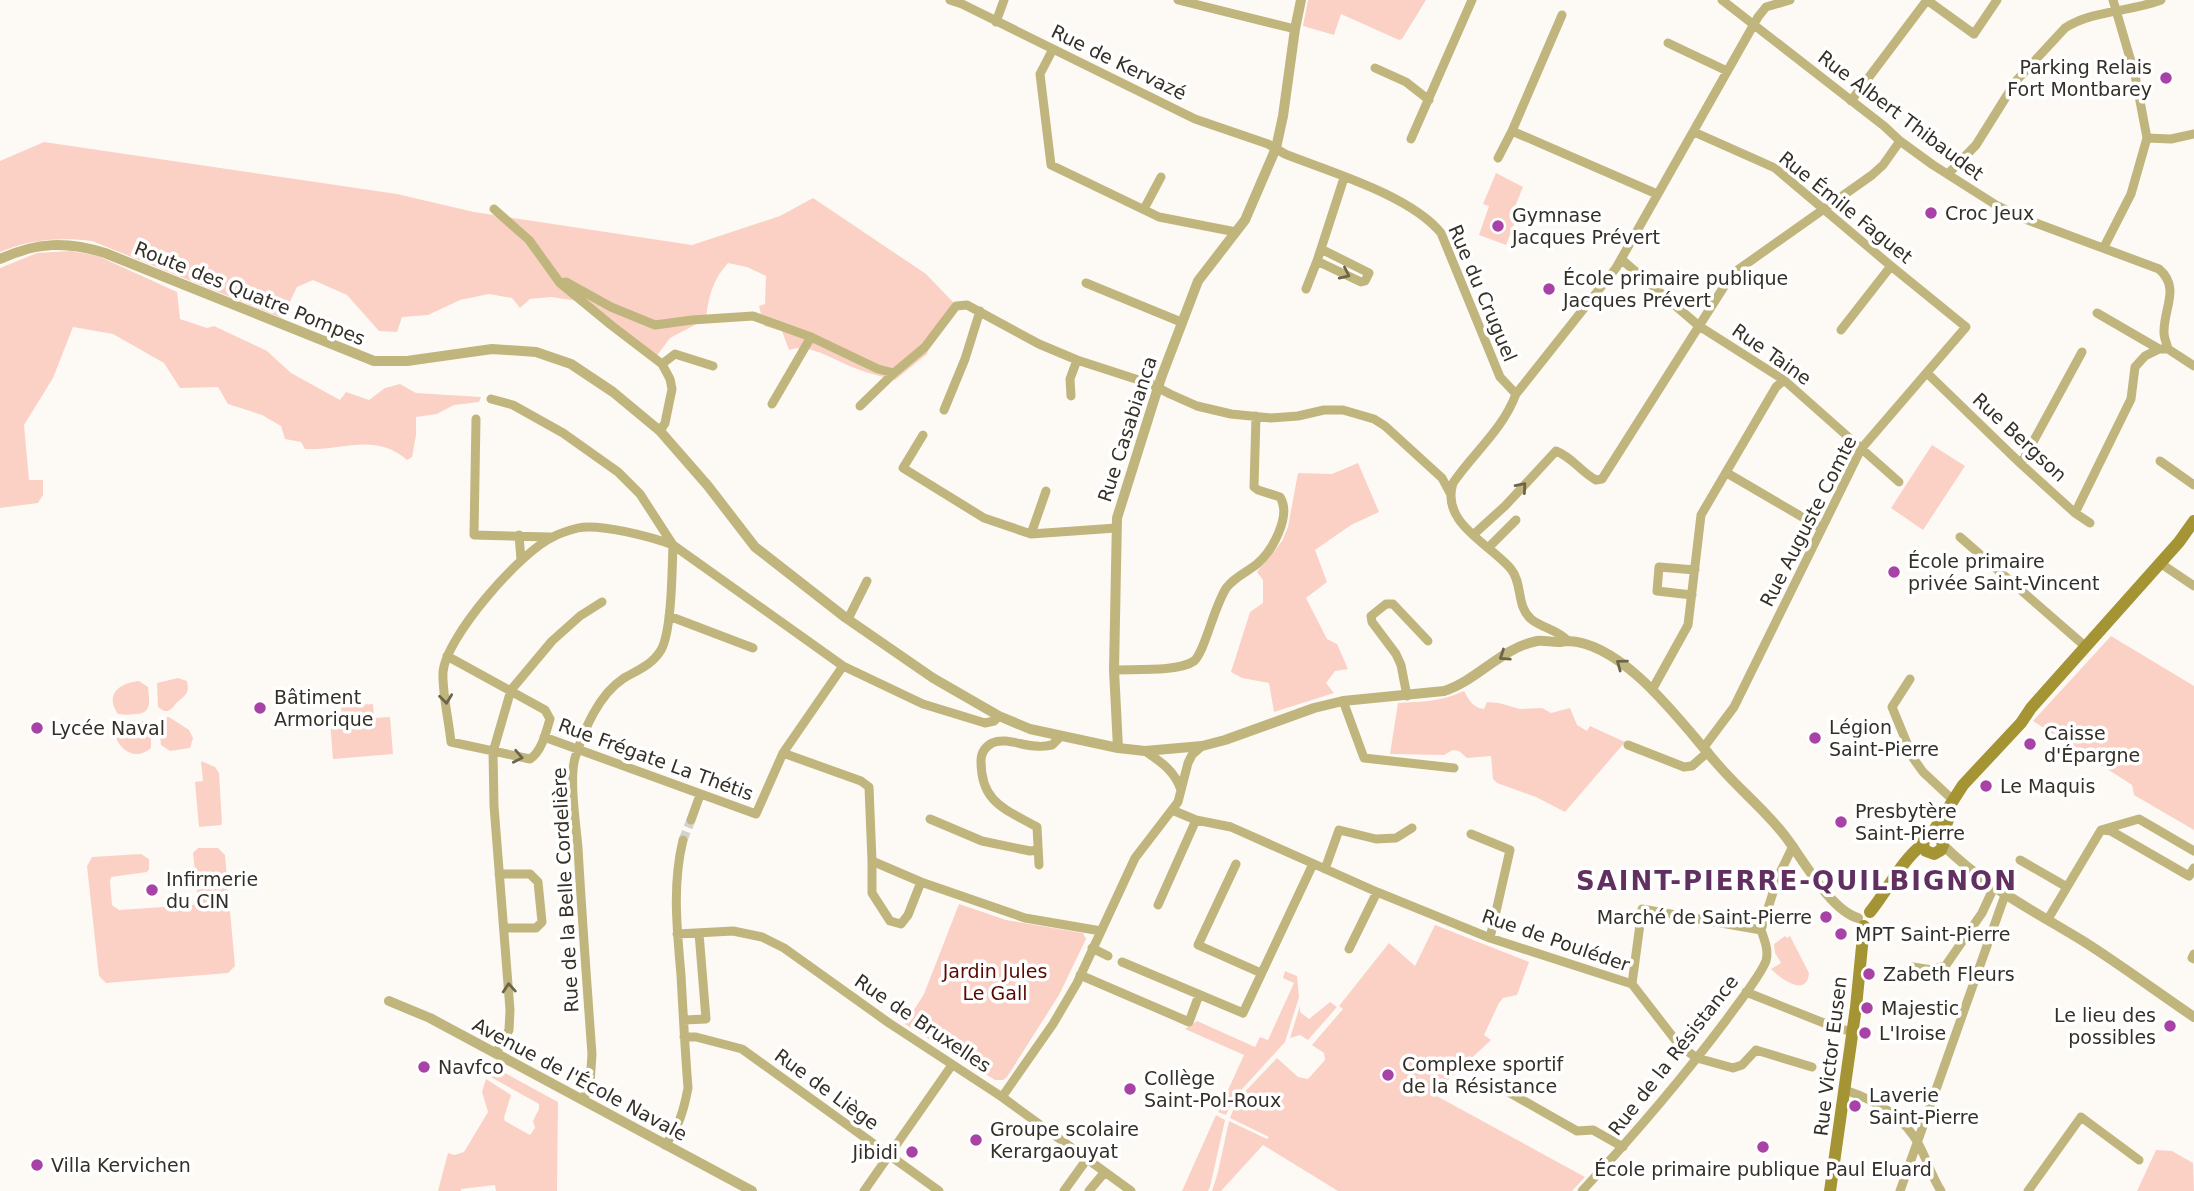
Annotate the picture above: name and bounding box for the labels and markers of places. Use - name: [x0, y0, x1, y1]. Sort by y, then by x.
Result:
- place label: Parking Relais Fort Montbarey: [2007, 56, 2152, 100]
- marker: Parking Relais Fort Montbarey: [2158, 70, 2174, 86]
- place label: Croc Jeux: [1945, 202, 2034, 224]
- place label: Gymnase Jacques Prévert: [1511, 204, 1660, 248]
- marker: Croc Jeux: [1923, 205, 1939, 221]
- marker: Gymnase Jacques Prévert: [1490, 218, 1506, 234]
- place label: École primaire publique Jacques Prévert: [1562, 267, 1788, 311]
- marker: École primaire publique Jacques Prévert: [1541, 281, 1557, 297]
- place label: École primaire privée Saint-Vincent: [1908, 550, 2100, 594]
- marker: École primaire privée Saint-Vincent: [1886, 564, 1902, 580]
- place label: Bâtiment Armorique: [274, 686, 374, 730]
- marker: Bâtiment Armorique: [252, 700, 268, 716]
- place label: Légion Saint-Pierre: [1829, 716, 1939, 760]
- place label: Lycée Naval: [51, 717, 165, 739]
- marker: Lycée Naval: [29, 720, 45, 736]
- place label: Caisse d'Épargne: [2044, 722, 2140, 766]
- marker: Légion Saint-Pierre: [1807, 730, 1823, 746]
- marker: Caisse d'Épargne: [2022, 736, 2038, 752]
- place label: Le Maquis: [2000, 775, 2095, 797]
- marker: Le Maquis: [1978, 778, 1994, 794]
- place label: Presbytère Saint-Pierre: [1855, 800, 1965, 844]
- marker: Presbytère Saint-Pierre: [1833, 814, 1849, 830]
- place label: Infirmerie du CIN: [166, 868, 258, 912]
- marker: Infirmerie du CIN: [144, 882, 160, 898]
- place label: Marché de Saint-Pierre: [1597, 906, 1812, 928]
- marker: Marché de Saint-Pierre: [1818, 909, 1834, 925]
- place label: MPT Saint-Pierre: [1855, 923, 2010, 945]
- marker: MPT Saint-Pierre: [1833, 926, 1849, 942]
- place label: Zabeth Fleurs: [1883, 963, 2015, 985]
- marker: Zabeth Fleurs: [1861, 966, 1877, 982]
- place label: Majestic: [1881, 997, 1959, 1019]
- marker: Majestic: [1859, 1000, 1875, 1016]
- place label: Le lieu des possibles: [2054, 1004, 2156, 1048]
- marker: Le lieu des possibles: [2162, 1018, 2178, 1034]
- place label: L'Iroise: [1879, 1022, 1946, 1044]
- marker: L'Iroise: [1857, 1025, 1873, 1041]
- place label: Complexe sportif de la Résistance: [1402, 1053, 1565, 1097]
- place label: Navfco: [438, 1056, 504, 1078]
- marker: Navfco: [416, 1059, 432, 1075]
- place label: Collège Saint-Pol-Roux: [1144, 1067, 1281, 1111]
- marker: Complexe sportif de la Résistance: [1380, 1067, 1396, 1083]
- marker: Collège Saint-Pol-Roux: [1122, 1081, 1138, 1097]
- place label: Laverie Saint-Pierre: [1869, 1084, 1979, 1128]
- marker: Laverie Saint-Pierre: [1847, 1098, 1863, 1114]
- place label: Groupe scolaire Kerargaouyat: [990, 1118, 1139, 1162]
- marker: Groupe scolaire Kerargaouyat: [968, 1132, 984, 1148]
- marker: École primaire publique Paul Eluard: [1755, 1139, 1771, 1155]
- place label: Jibidi: [851, 1141, 898, 1163]
- marker: Jibidi: [904, 1144, 920, 1160]
- place label: Villa Kervichen: [51, 1154, 191, 1176]
- marker: Villa Kervichen: [29, 1157, 45, 1173]
- place label: École primaire publique Paul Eluard: [1594, 1158, 1932, 1180]

